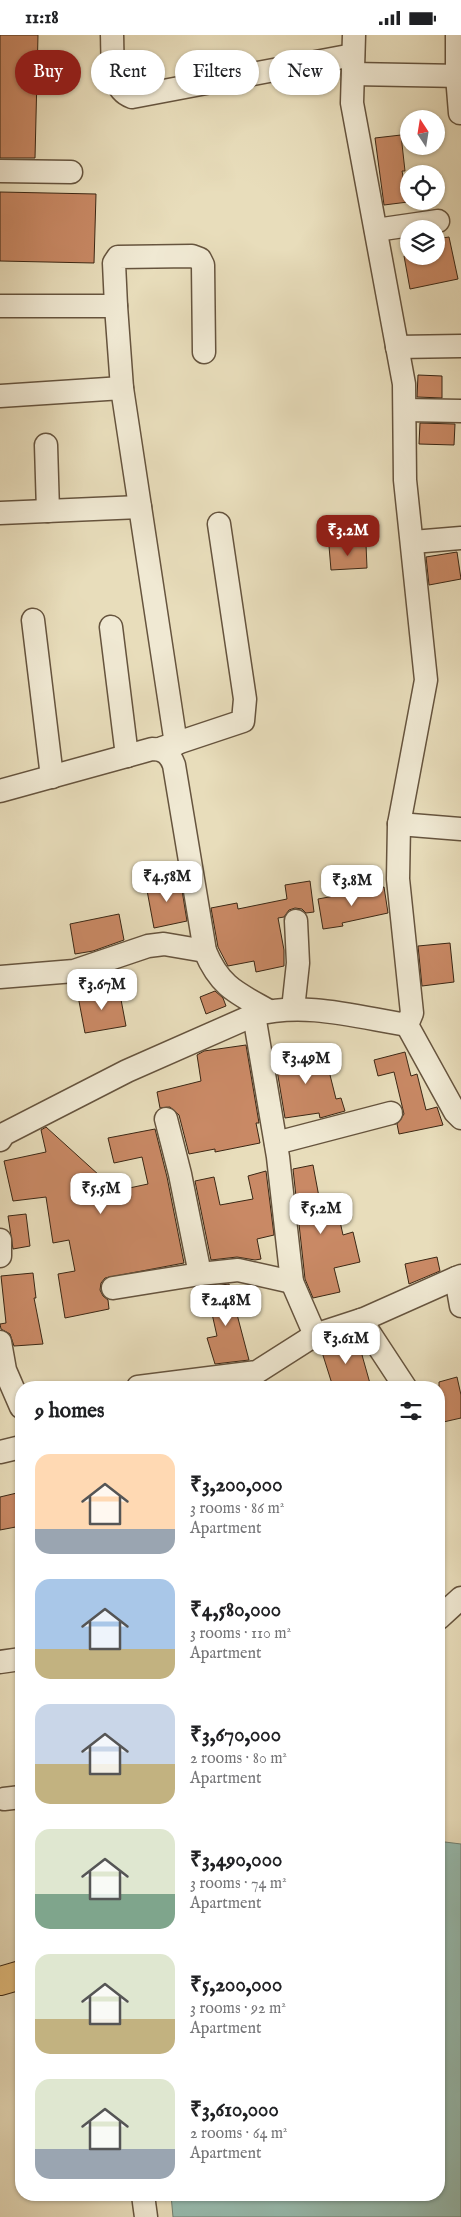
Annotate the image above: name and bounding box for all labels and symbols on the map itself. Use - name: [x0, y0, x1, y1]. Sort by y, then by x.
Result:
- north arrow: [400, 110, 445, 155]
- pin: ₹3.2M: [313, 515, 383, 557]
- pin: ₹4.58M: [126, 861, 208, 903]
- pin: ₹3.8M: [317, 865, 387, 907]
- pin: ₹3.67M: [61, 969, 143, 1011]
- pin: ₹3.49M: [265, 1043, 347, 1085]
- pin: ₹5.5M: [66, 1173, 136, 1215]
- pin: ₹5.2M: [286, 1193, 356, 1235]
- pin: ₹2.48M: [185, 1285, 267, 1327]
- pin: ₹3.61M: [305, 1323, 387, 1365]

